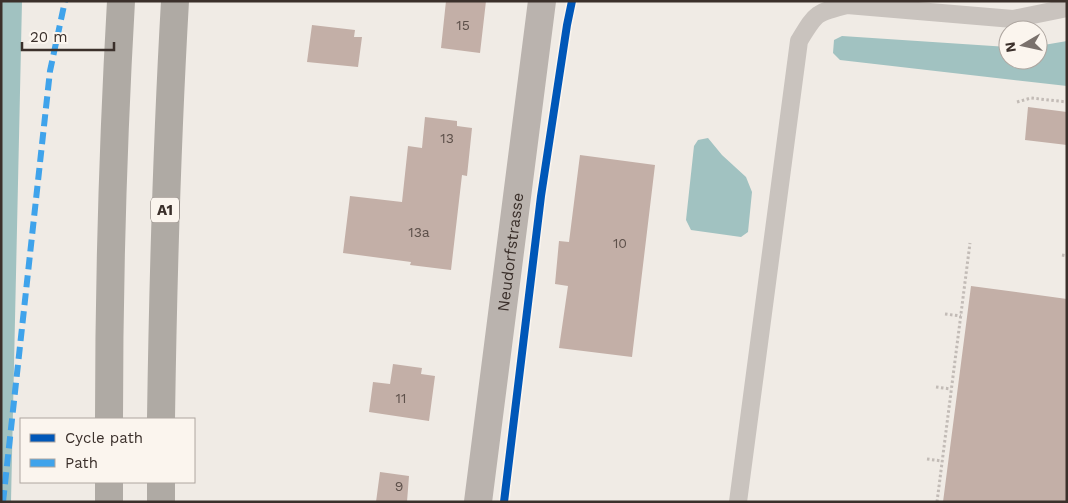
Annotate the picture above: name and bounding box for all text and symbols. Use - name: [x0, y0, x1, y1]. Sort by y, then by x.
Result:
- house number: 15: [456, 17, 470, 33]
- scale bar: [22, 20, 115, 52]
- north arrow: [998, 20, 1048, 70]
- text: 20 m: [30, 28, 68, 46]
- text: N: [1001, 41, 1019, 53]
- house number: 13: [440, 130, 454, 146]
- street label: Neudorfstrasse: [493, 191, 527, 313]
- road number: A1: [151, 198, 179, 222]
- house number: 13a: [408, 224, 430, 240]
- house number: 10: [613, 235, 627, 251]
- house number: 11: [396, 390, 406, 406]
- legend: [20, 418, 195, 483]
- text: Cycle path: [65, 429, 143, 447]
- text: Path: [65, 454, 98, 472]
- house number: 9: [395, 478, 403, 494]

